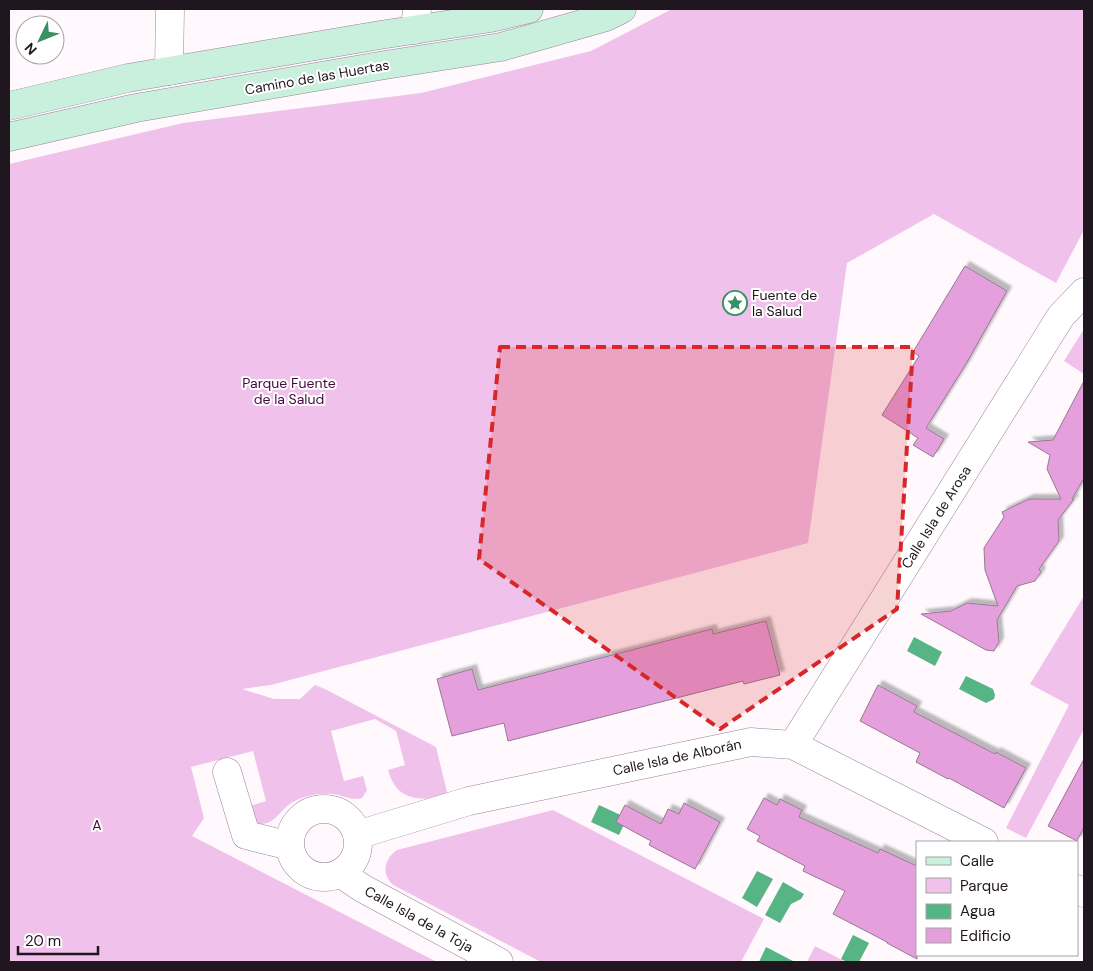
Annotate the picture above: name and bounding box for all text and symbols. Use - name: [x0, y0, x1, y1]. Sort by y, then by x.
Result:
- north arrow: [15, 15, 65, 65]
- text: N: [20, 39, 41, 59]
- street label: Camino de las Huertas: [243, 55, 391, 99]
- place label: Fuente de la Salud: [752, 286, 817, 320]
- place icon: Fuente de la Salud: [722, 290, 748, 316]
- park label: Parque Fuente de la Salud: [242, 374, 336, 408]
- street label: Calle Isla de Arosa: [897, 462, 975, 572]
- street label: Calle Isla de Alborán: [611, 735, 743, 779]
- park label: A: [92, 816, 102, 834]
- legend: [916, 841, 1078, 956]
- text: Calle: [960, 851, 994, 871]
- text: Parque: [960, 876, 1008, 896]
- street label: Calle Isla de la Toja: [362, 882, 476, 956]
- text: Agua: [960, 901, 995, 921]
- scale bar: [18, 924, 98, 956]
- text: Edificio: [960, 926, 1011, 946]
- text: 20 m: [25, 931, 61, 951]

